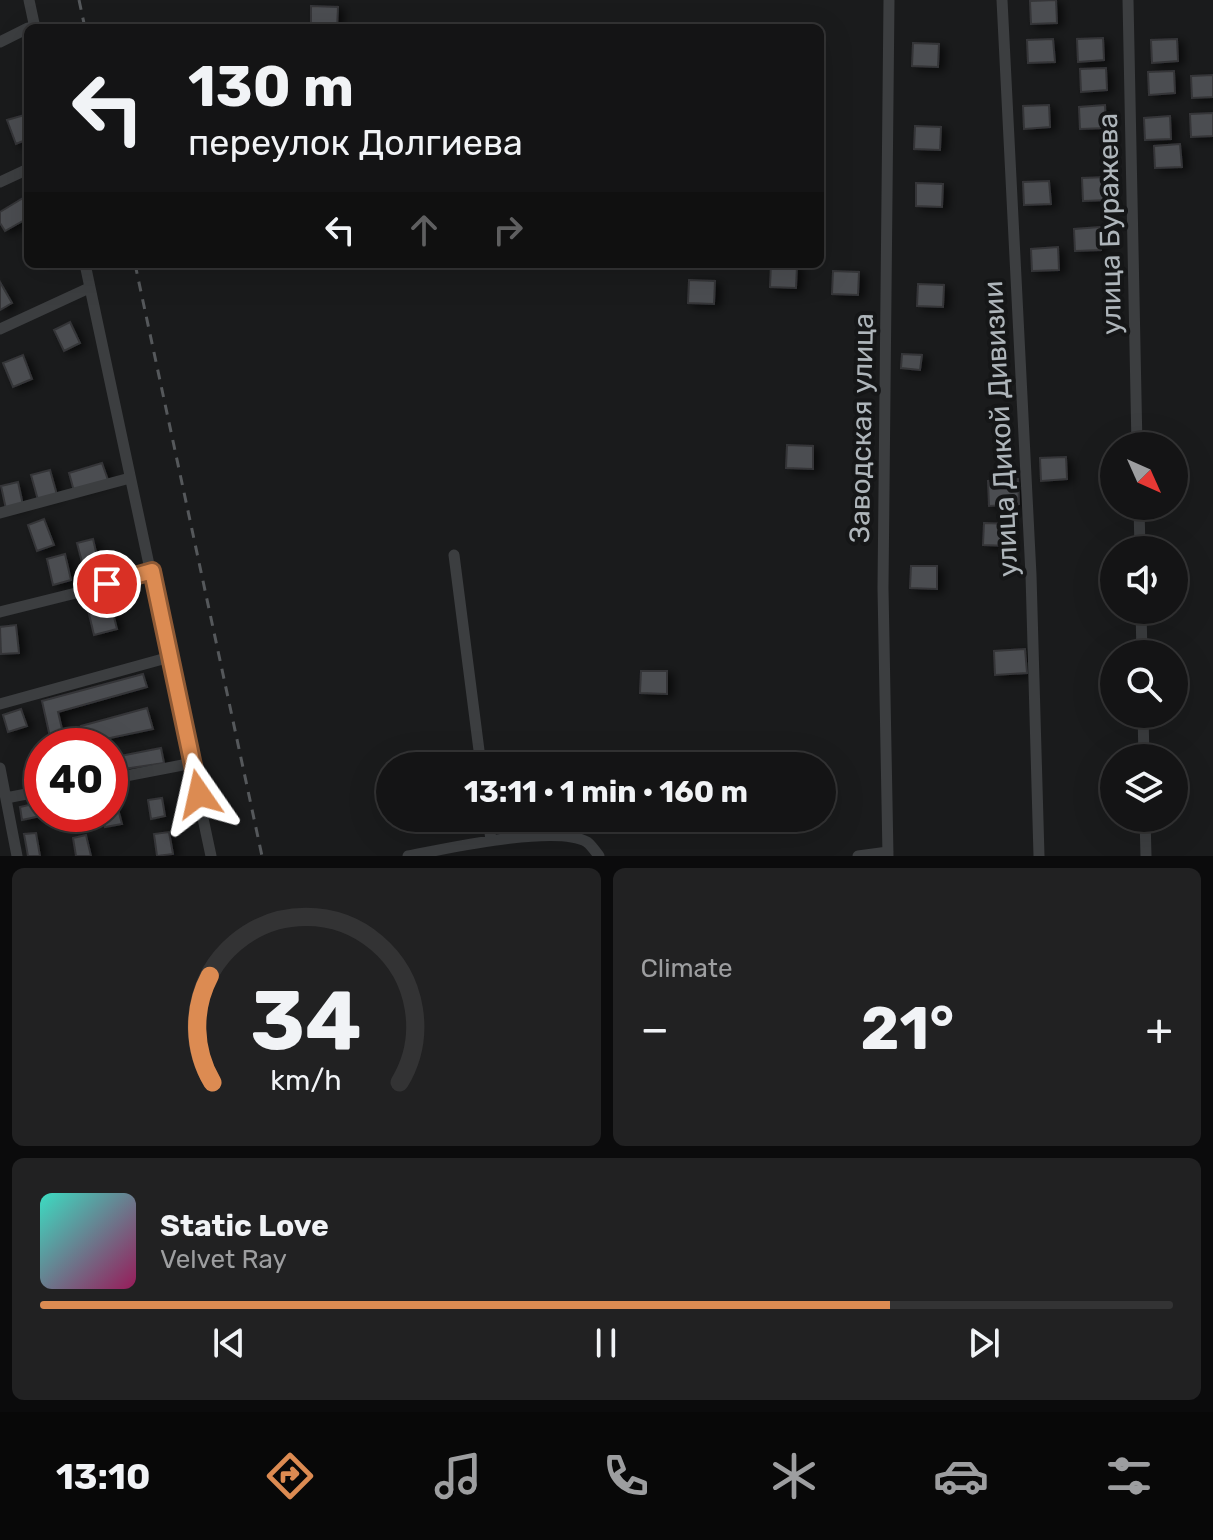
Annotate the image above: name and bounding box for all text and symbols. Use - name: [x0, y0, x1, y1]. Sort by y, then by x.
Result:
- text: 130 m: [188, 54, 354, 120]
- icon: left: [56, 56, 160, 160]
- street label: улица Буражева: [1091, 113, 1128, 335]
- text: переулок Долгиева: [188, 121, 523, 164]
- icon: left: [318, 208, 362, 252]
- icon: ahead: [402, 208, 446, 252]
- icon: right: [486, 208, 530, 252]
- street label: улица Дикой Дивизии: [976, 280, 1025, 578]
- street label: Заводская улица: [843, 313, 880, 543]
- north arrow: [1100, 432, 1188, 520]
- map controls: [1100, 432, 1188, 832]
- button: sound: [1100, 536, 1188, 624]
- pin: [73, 550, 141, 618]
- icon: arrive: [85, 562, 129, 606]
- button: search: [1100, 640, 1188, 728]
- speed limit sign: 40: [24, 728, 128, 832]
- button: layers: [1100, 744, 1188, 832]
- position arrow: [157, 752, 241, 836]
- text: 13:11 · 1 min · 160 m: [464, 774, 748, 810]
- text: Climate: [641, 953, 733, 984]
- text: 34: [250, 971, 362, 1070]
- text: 21°: [861, 993, 954, 1064]
- text: −: [641, 1003, 669, 1055]
- text: +: [1146, 1003, 1173, 1055]
- text: km/h: [271, 1063, 342, 1097]
- text: Static Love: [160, 1208, 329, 1244]
- text: Velvet Ray: [160, 1244, 287, 1275]
- icon: previous: [207, 1321, 251, 1365]
- icon: pause: [584, 1321, 628, 1365]
- icon: next: [962, 1321, 1006, 1365]
- icon: directions: [262, 1448, 318, 1504]
- icon: music: [430, 1448, 486, 1504]
- icon: phone: [598, 1448, 654, 1504]
- icon: climate: [766, 1448, 822, 1504]
- icon: car: [933, 1448, 989, 1504]
- icon: filters: [1101, 1448, 1157, 1504]
- text: 13:10: [56, 1455, 150, 1498]

